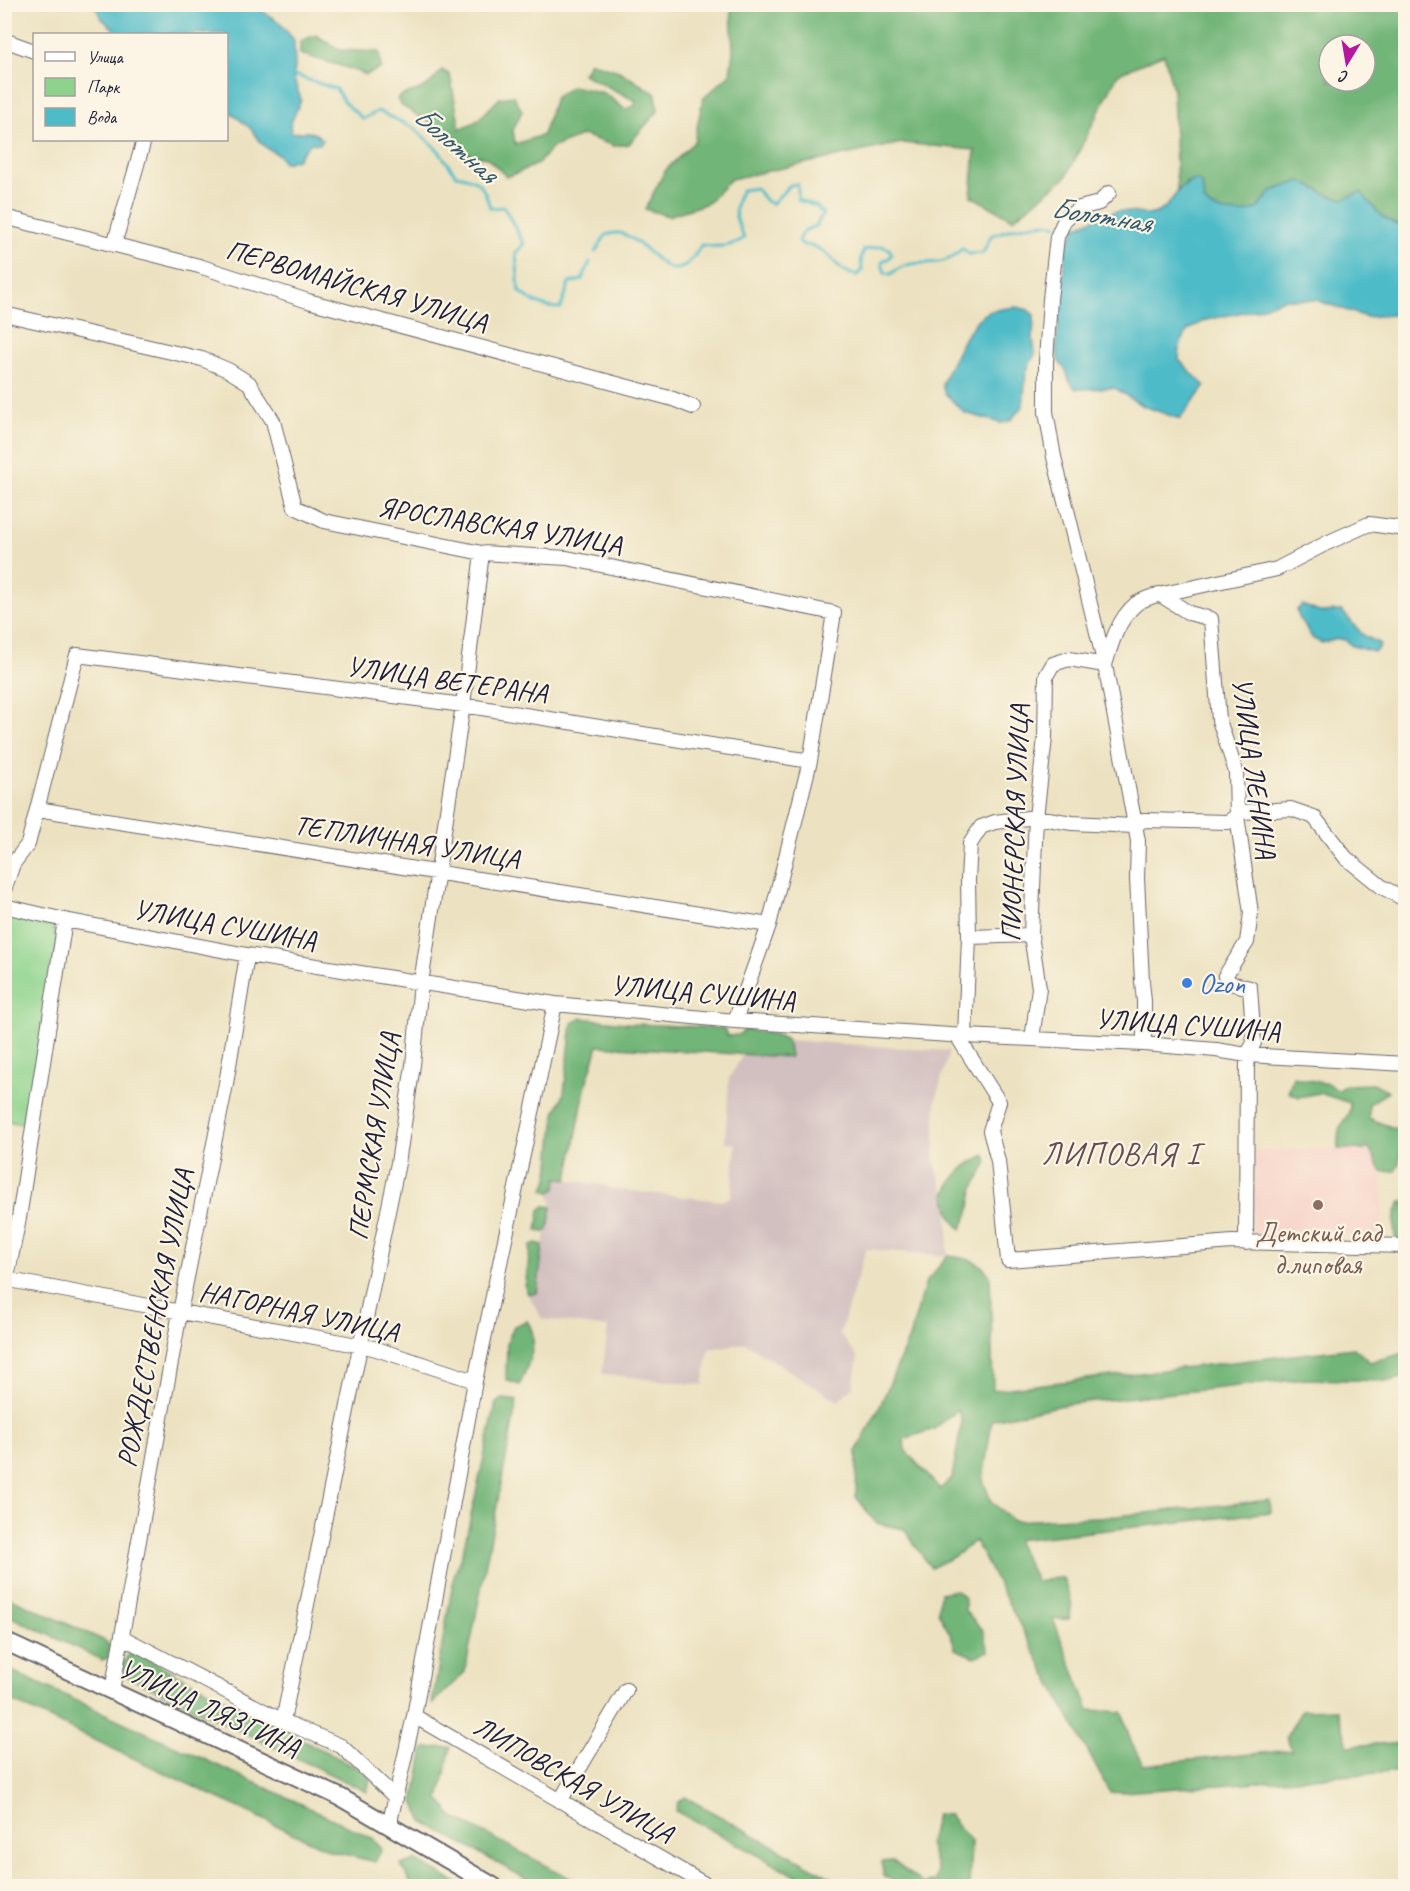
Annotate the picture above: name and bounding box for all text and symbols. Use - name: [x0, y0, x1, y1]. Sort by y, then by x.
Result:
- legend: [33, 33, 228, 141]
- north arrow: [1317, 33, 1377, 93]
- text: Улица: [87, 46, 124, 68]
- text: С: [1336, 66, 1350, 87]
- text: Парк: [87, 76, 121, 98]
- water label: Болотная: [406, 97, 509, 194]
- text: Вода: [87, 106, 118, 128]
- water label: Болотная: [1049, 188, 1157, 242]
- street label: ПЕРВОМАЙСКАЯ УЛИЦА: [222, 231, 492, 340]
- street label: ЯРОСЛАВСКАЯ УЛИЦА: [376, 489, 625, 562]
- street label: УЛИЦА ВЕТЕРАНА: [344, 648, 551, 711]
- street label: УЛИЦА ЛЕНИНА: [1224, 675, 1285, 862]
- street label: ПИОНЕРСКАЯ УЛИЦА: [993, 703, 1036, 942]
- street label: ТЕПЛИЧНАЯ УЛИЦА: [292, 806, 524, 877]
- street label: УЛИЦА СУШИНА: [131, 891, 320, 958]
- place label: Ozon: [1199, 966, 1245, 1001]
- street label: УЛИЦА СУШИНА: [609, 967, 798, 1018]
- marker: Ozon: [1180, 976, 1194, 990]
- street label: УЛИЦА СУШИНА: [1094, 1001, 1282, 1048]
- street label: ПЕРМСКАЯ УЛИЦА: [340, 1029, 407, 1242]
- district label: ЛИПОВАЯ I: [1042, 1133, 1206, 1174]
- street label: РОЖДЕСТВЕНСКАЯ УЛИЦА: [108, 1165, 201, 1470]
- marker: Детский сад д.липовая: [1311, 1198, 1325, 1212]
- place label: Детский сад д.липовая: [1255, 1215, 1384, 1282]
- street label: НАГОРНАЯ УЛИЦА: [196, 1273, 403, 1350]
- street label: УЛИЦА ЛЯЗГИНА: [114, 1650, 307, 1765]
- street label: ЛИПОВСКАЯ УЛИЦА: [468, 1708, 681, 1852]

